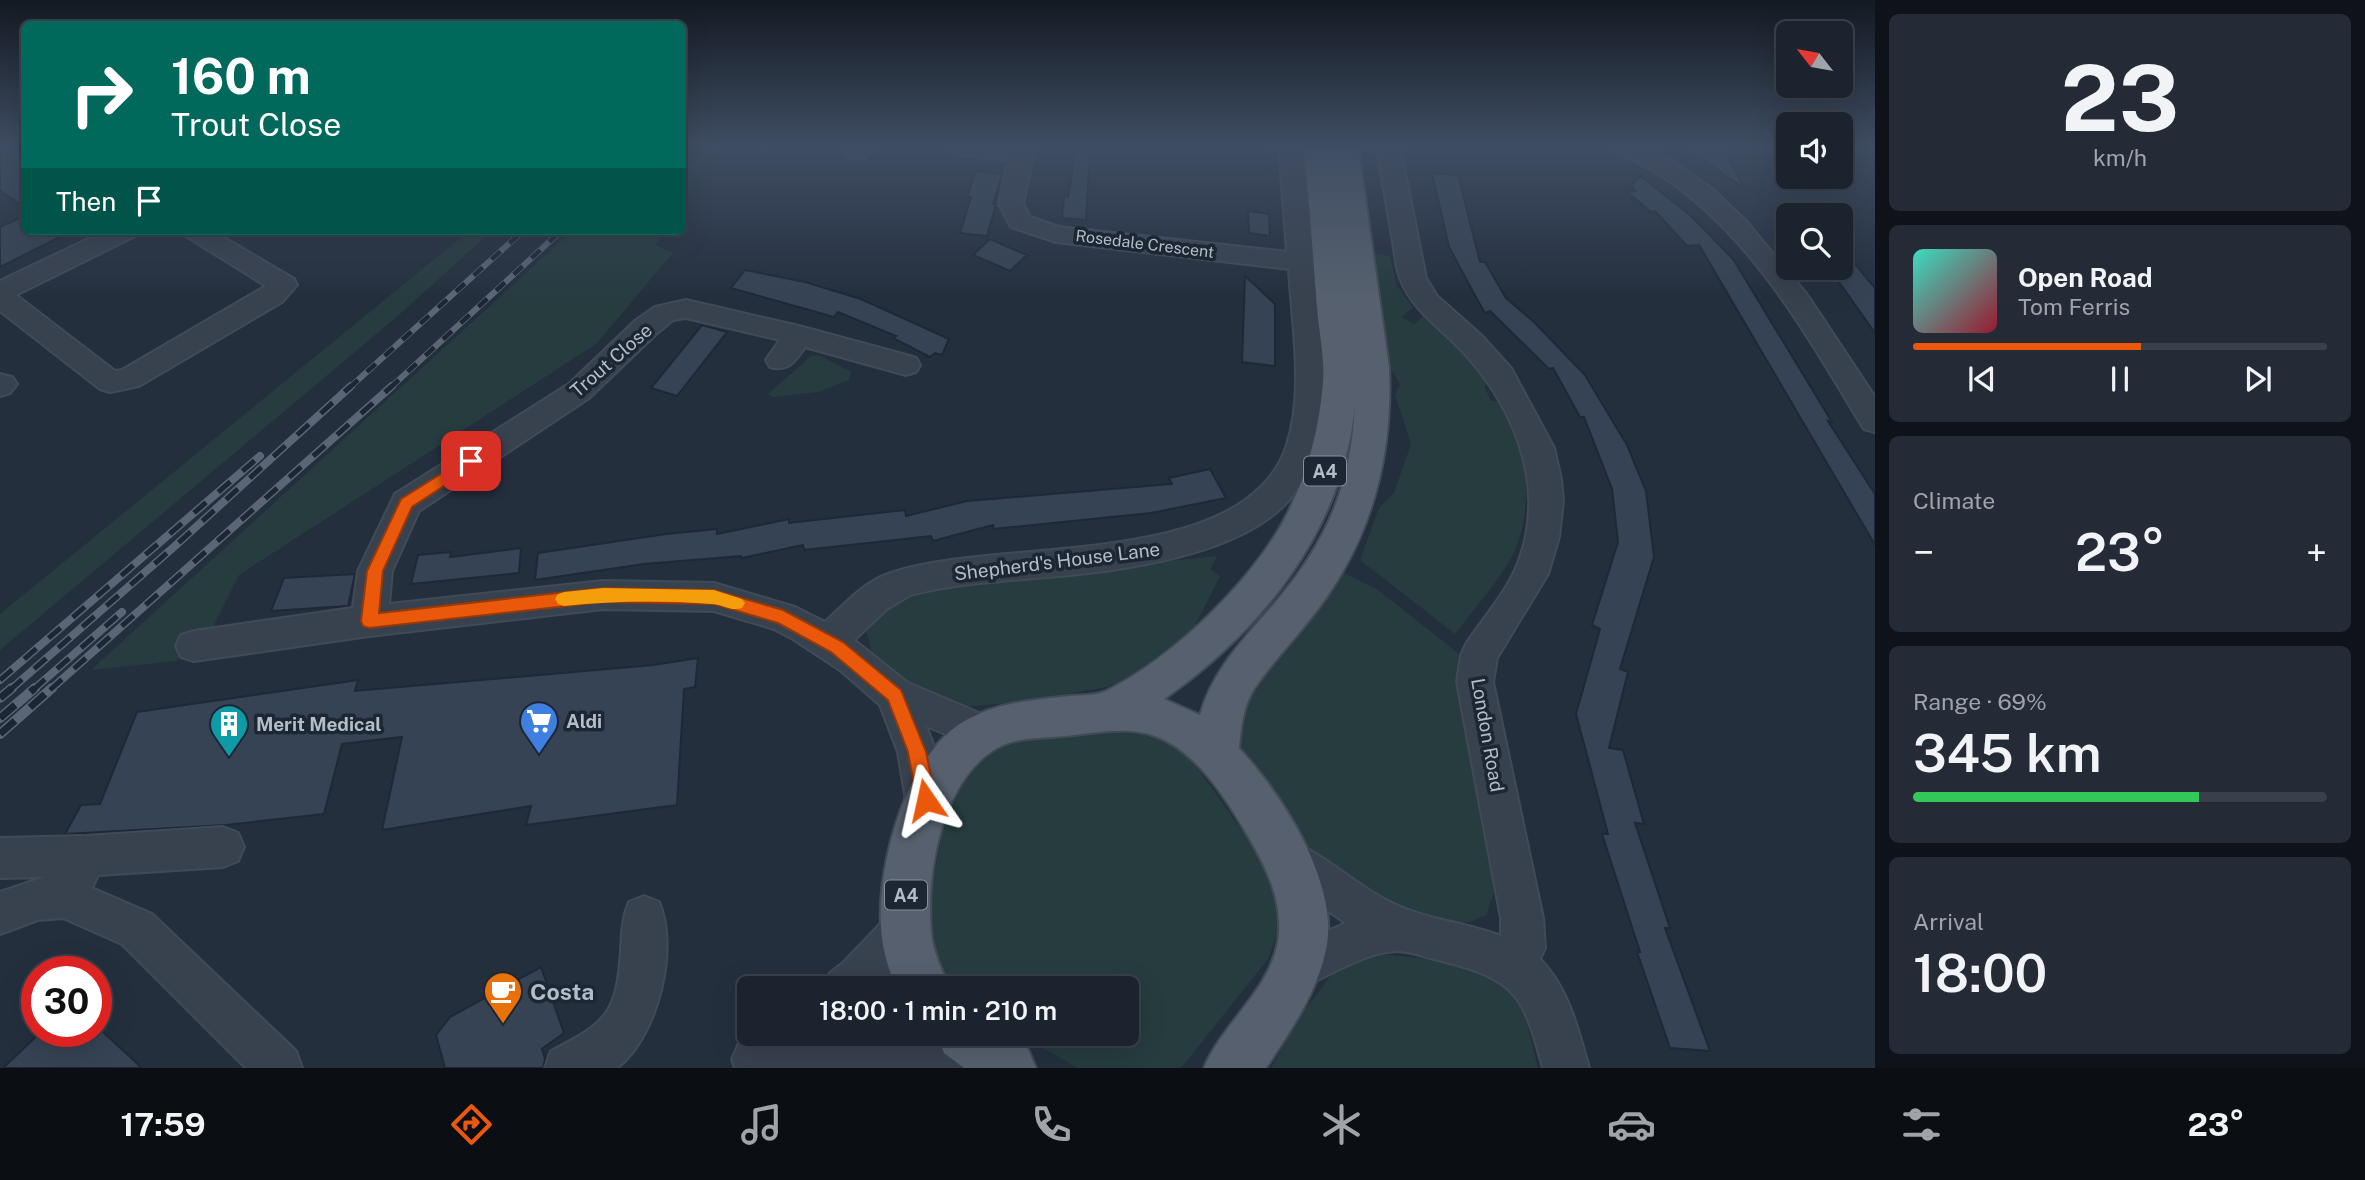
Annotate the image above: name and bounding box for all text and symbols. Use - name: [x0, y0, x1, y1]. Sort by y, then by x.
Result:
- north arrow: [1776, 21, 1853, 98]
- map controls: [1776, 21, 1853, 280]
- text: 23: [2061, 45, 2179, 151]
- text: 160 m: [171, 47, 311, 105]
- icon: right: [56, 49, 147, 140]
- text: Trout Close: [171, 106, 341, 143]
- button: sound: [1776, 112, 1853, 189]
- text: km/h: [2093, 144, 2147, 171]
- icon: arrive: [130, 182, 168, 220]
- text: Then: [56, 186, 116, 217]
- button: search: [1776, 203, 1853, 280]
- street label: Rosedale Crescent: [1075, 226, 1215, 262]
- text: Open Road: [2018, 262, 2153, 293]
- text: Tom Ferris: [2018, 293, 2130, 320]
- street label: Trout Close: [566, 319, 656, 401]
- icon: previous: [1963, 360, 2001, 398]
- icon: pause: [2101, 360, 2139, 398]
- icon: next: [2239, 360, 2277, 398]
- pin: [441, 431, 501, 491]
- icon: arrive: [452, 442, 490, 480]
- road number: A4: [1304, 457, 1346, 486]
- text: Climate: [1913, 487, 1995, 514]
- text: 23°: [2075, 522, 2165, 583]
- text: −: [1913, 530, 1934, 575]
- text: +: [2306, 530, 2327, 575]
- street label: Shepherd's House Lane: [953, 537, 1161, 585]
- street label: London Road: [1467, 676, 1509, 794]
- text: Range · 69%: [1913, 688, 2047, 715]
- supermarket icon: Aldi: [518, 700, 560, 755]
- building icon: Merit Medical: [208, 703, 250, 758]
- place label: Aldi: [566, 710, 602, 732]
- place label: Merit Medical: [256, 713, 381, 735]
- text: 345 km: [1913, 723, 2102, 784]
- position arrow: [889, 763, 963, 837]
- road number: A4: [885, 880, 927, 910]
- text: Arrival: [1913, 908, 1984, 935]
- text: 18:00: [1913, 943, 2047, 1004]
- speed limit sign: 30: [21, 956, 112, 1047]
- cafe icon: Costa: [482, 970, 524, 1025]
- place label: Costa: [530, 978, 594, 1005]
- text: 18:00 · 1 min · 210 m: [819, 995, 1057, 1026]
- icon: directions: [447, 1100, 496, 1149]
- icon: music: [737, 1100, 786, 1149]
- icon: phone: [1027, 1100, 1076, 1149]
- icon: climate: [1317, 1100, 1366, 1149]
- icon: car: [1607, 1100, 1656, 1149]
- icon: filters: [1897, 1100, 1946, 1149]
- text: 17:59: [121, 1106, 206, 1143]
- text: 23°: [2188, 1106, 2244, 1143]

